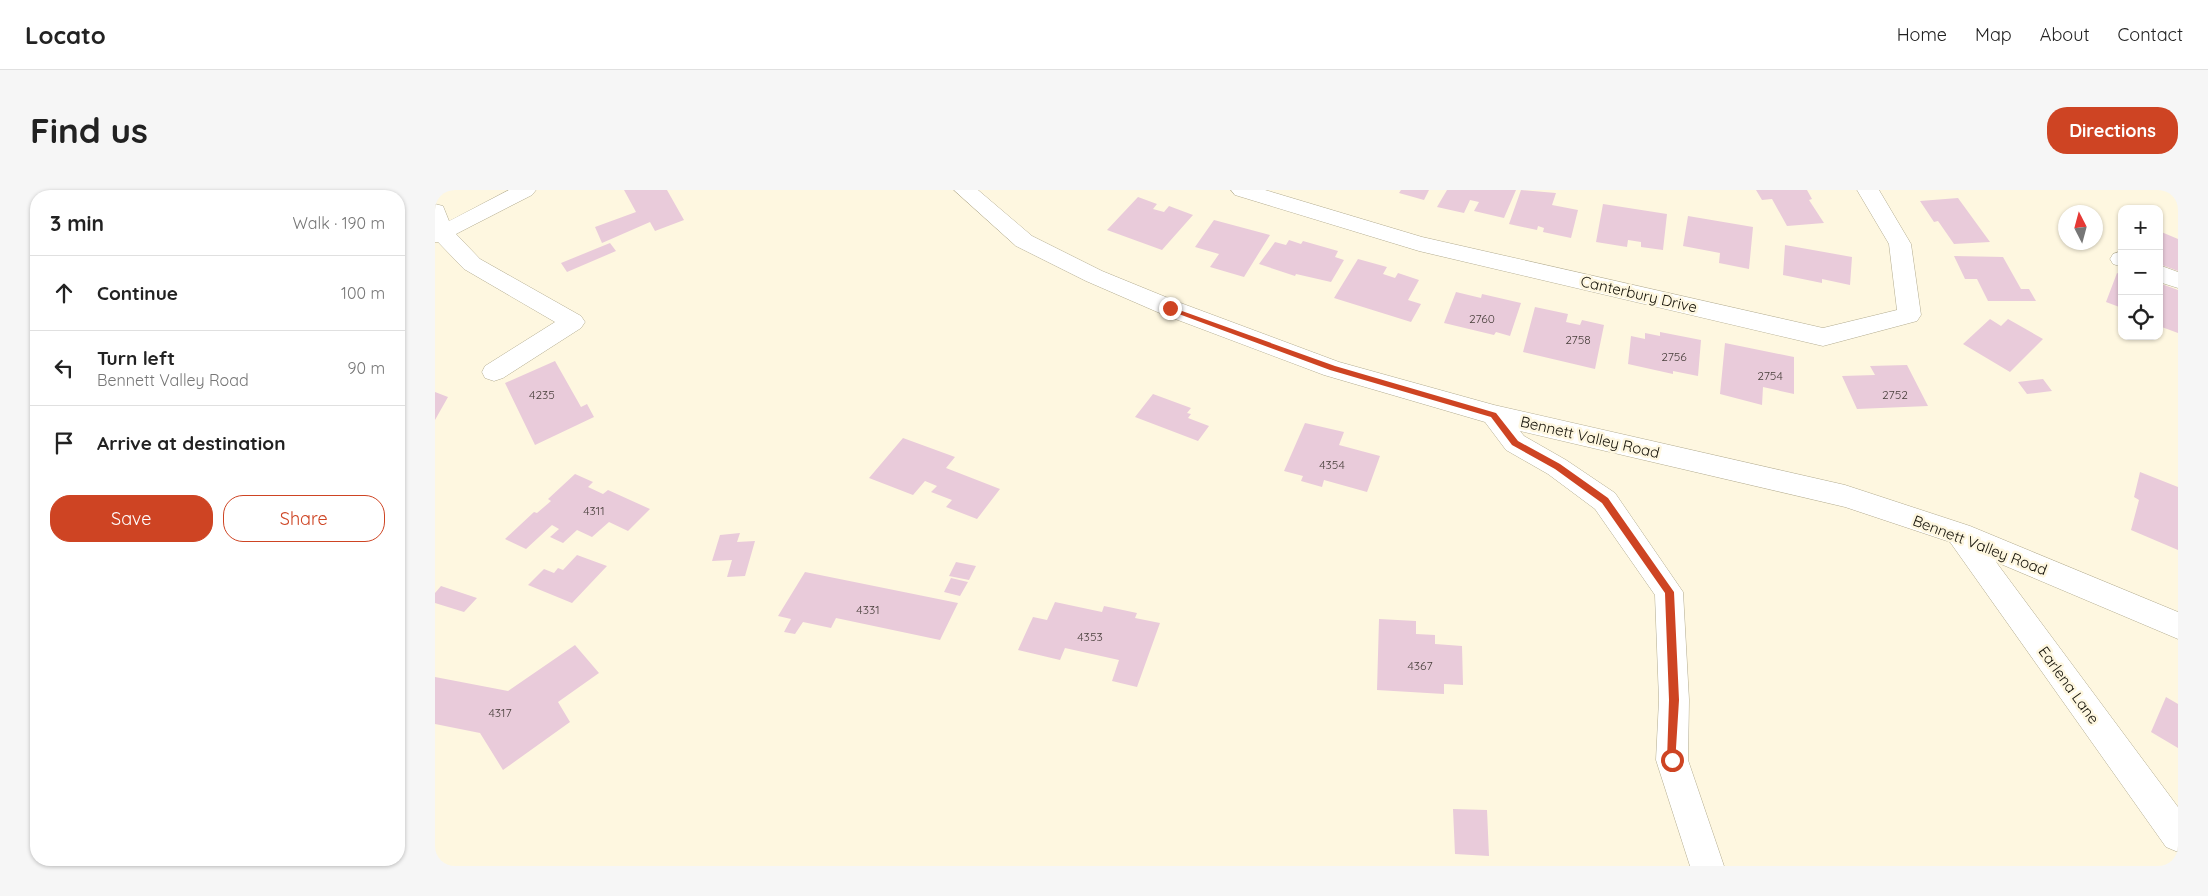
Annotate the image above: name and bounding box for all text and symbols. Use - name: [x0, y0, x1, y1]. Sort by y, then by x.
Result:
- text: Locato: [25, 20, 106, 50]
- text: Home: [1897, 23, 1947, 46]
- text: Map: [1975, 23, 2012, 46]
- text: About: [2040, 23, 2090, 46]
- text: Contact: [2118, 23, 2183, 46]
- button: Directions: [2047, 107, 2178, 154]
- text: Find us: [30, 108, 148, 152]
- north arrow: [2058, 205, 2103, 250]
- map controls: [2118, 205, 2163, 340]
- button: +: [2118, 205, 2163, 250]
- text: 3 min: [50, 210, 104, 236]
- text: Walk · 190 m: [293, 213, 385, 233]
- button: −: [2118, 250, 2163, 295]
- street label: Canterbury Drive: [1579, 271, 1699, 317]
- icon: ahead: [50, 279, 78, 307]
- text: Continue: [97, 281, 178, 305]
- text: 100 m: [341, 283, 385, 303]
- button: locate: [2118, 295, 2163, 340]
- route end: [1159, 297, 1182, 320]
- house number: 2760: [1469, 311, 1495, 326]
- house number: 2758: [1565, 332, 1591, 347]
- text: Turn left: [97, 346, 175, 370]
- house number: 2756: [1661, 349, 1687, 364]
- icon: left: [50, 354, 78, 382]
- text: 90 m: [348, 358, 385, 378]
- house number: 2754: [1757, 368, 1783, 383]
- text: Bennett Valley Road: [97, 370, 249, 390]
- house number: 4235: [529, 387, 555, 402]
- house number: 2752: [1882, 387, 1908, 402]
- street label: Bennett Valley Road: [1519, 412, 1661, 462]
- icon: arrive: [50, 429, 78, 457]
- text: Arrive at destination: [97, 431, 286, 455]
- house number: 4354: [1319, 457, 1345, 472]
- button: Save: [50, 495, 213, 542]
- button: Share: [223, 495, 385, 542]
- house number: 4311: [583, 503, 605, 518]
- street label: Bennett Valley Road: [1910, 511, 2050, 579]
- house number: 4331: [856, 602, 880, 617]
- house number: 4353: [1077, 629, 1103, 644]
- street label: Earlena Lane: [2035, 643, 2103, 727]
- house number: 4367: [1407, 658, 1433, 673]
- house number: 4317: [488, 705, 512, 720]
- route start: [1661, 749, 1684, 772]

